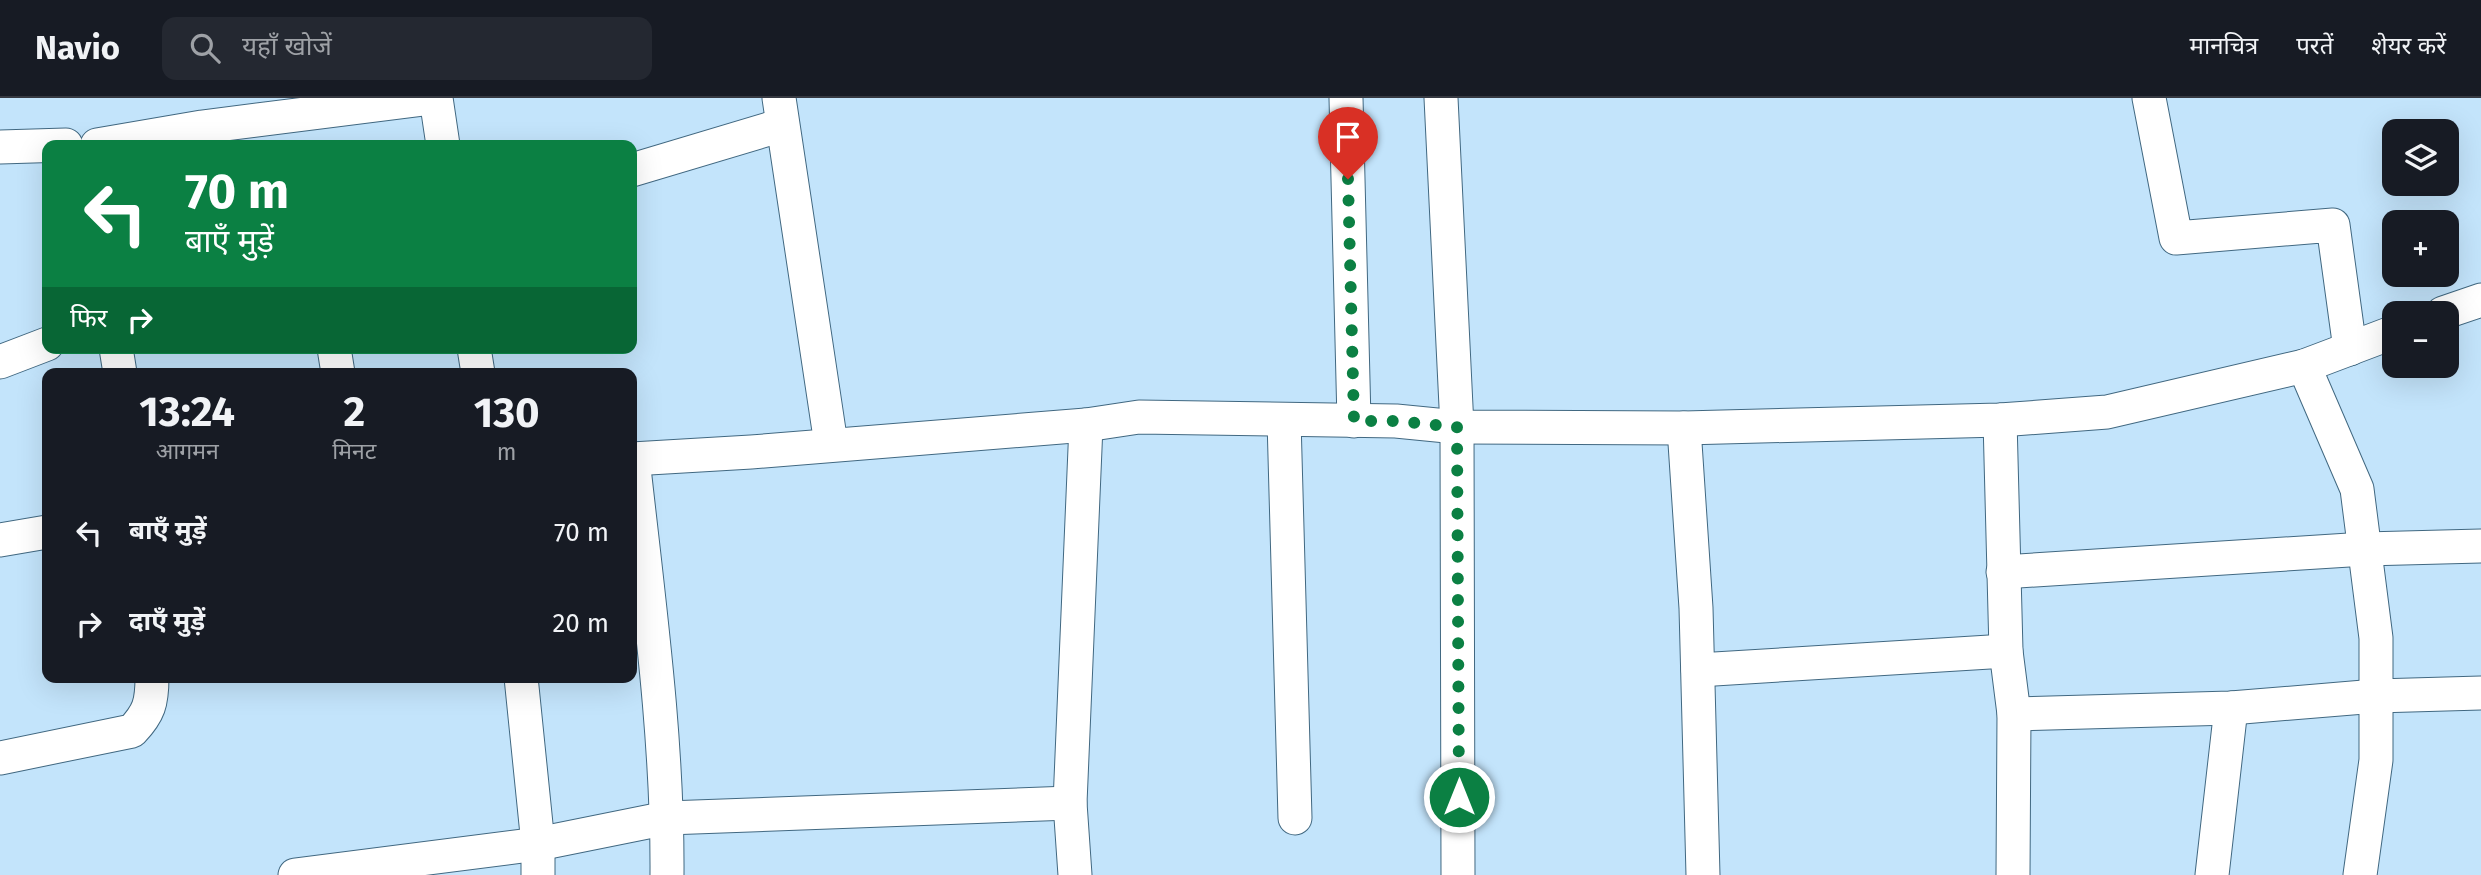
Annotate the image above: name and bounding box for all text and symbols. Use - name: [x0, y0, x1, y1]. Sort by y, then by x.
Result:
- search box: [162, 17, 652, 80]
- text: Navio: [35, 28, 120, 68]
- icon: search: [186, 29, 224, 67]
- text: यहाँ खोजें: [242, 31, 332, 62]
- text: मानचित्र: [2190, 32, 2258, 60]
- text: परतें: [2296, 32, 2333, 60]
- text: शेयर करें: [2371, 32, 2446, 60]
- pin: [1318, 107, 1378, 179]
- icon: arrive: [1329, 118, 1367, 156]
- map controls: [2382, 119, 2459, 378]
- button: layers: [2382, 119, 2459, 196]
- text: 70 m: [185, 162, 289, 221]
- icon: left: [70, 168, 161, 259]
- button: +: [2382, 210, 2459, 287]
- text: बाएँ मुड़ें: [185, 222, 274, 260]
- icon: right: [121, 301, 159, 339]
- button: −: [2382, 301, 2459, 378]
- text: फिर: [70, 303, 107, 334]
- text: 13:24: [139, 387, 235, 437]
- text: 2: [344, 387, 365, 437]
- text: 130: [474, 388, 540, 438]
- text: आगमन: [156, 437, 219, 465]
- text: मिनट: [332, 437, 376, 465]
- text: m: [497, 438, 517, 466]
- icon: left: [70, 514, 108, 552]
- text: बाएँ मुड़ें: [129, 515, 206, 546]
- text: 70 m: [554, 517, 609, 548]
- icon: right: [70, 605, 108, 643]
- text: दाएँ मुड़ें: [129, 606, 205, 637]
- text: 20 m: [552, 608, 609, 639]
- position arrow: [1422, 760, 1496, 834]

